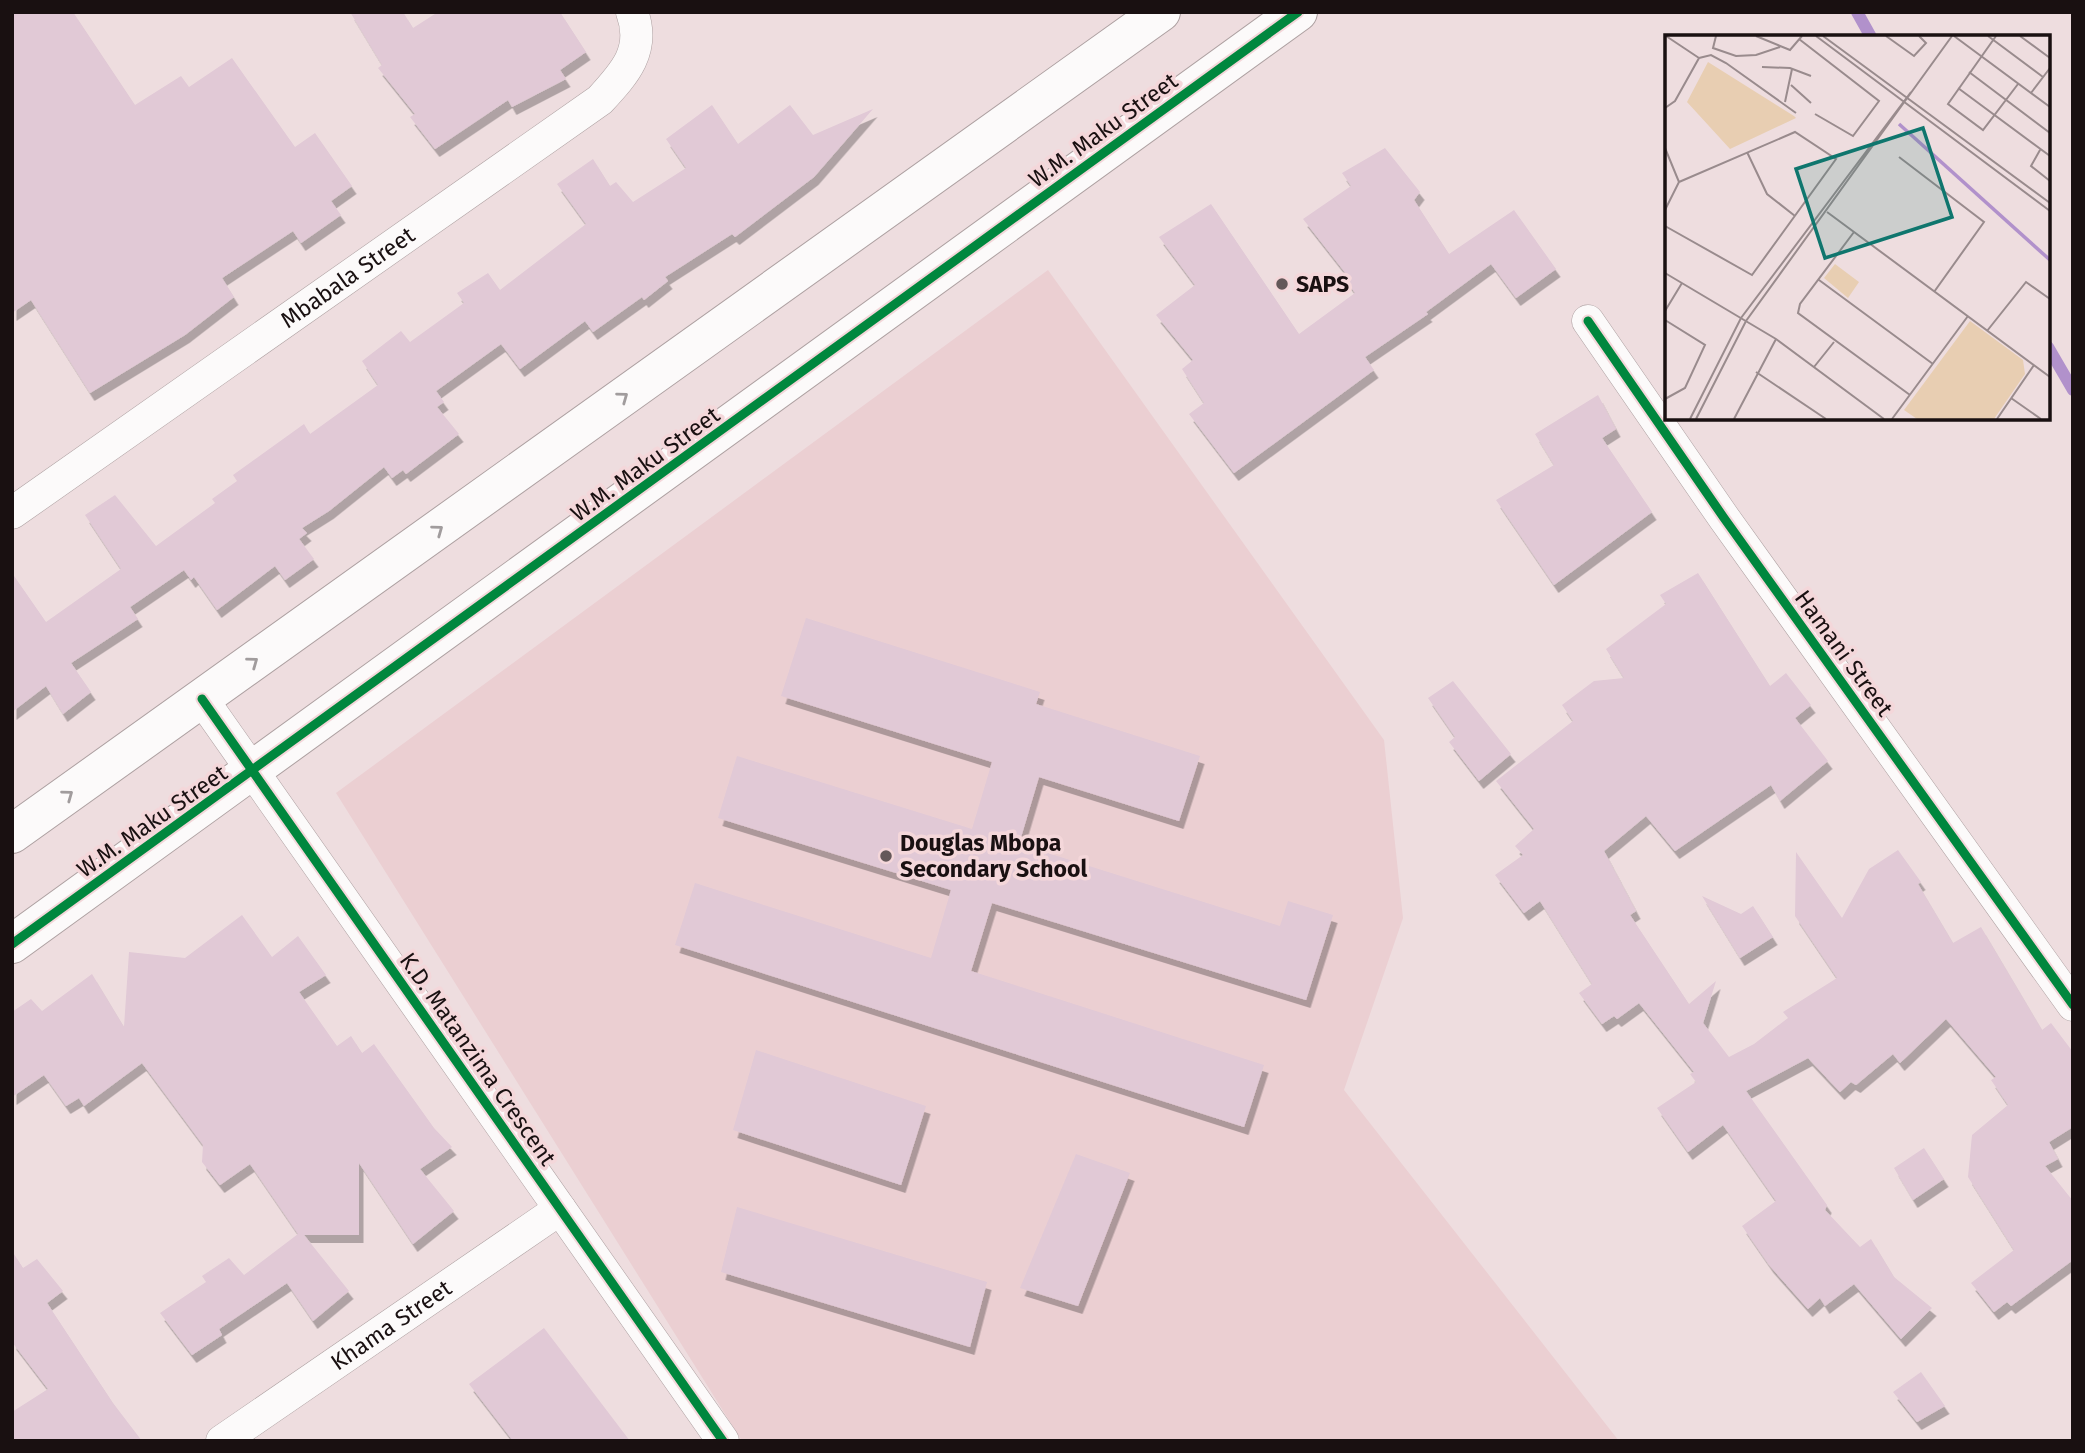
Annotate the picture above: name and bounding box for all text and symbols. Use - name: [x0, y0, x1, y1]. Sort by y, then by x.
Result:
- inset map: [1665, 35, 2050, 420]
- street label: W.M. Maku Street: [1023, 66, 1183, 193]
- street label: Mbabala Street: [275, 220, 420, 334]
- place label: SAPS: [1296, 270, 1349, 298]
- marker: SAPS: [1274, 276, 1290, 292]
- one-way arrow: [615, 393, 628, 406]
- street label: W.M. Maku Street: [565, 400, 725, 527]
- one-way arrow: [430, 526, 443, 538]
- street label: Hamani Street: [1789, 585, 1899, 722]
- one-way arrow: [245, 658, 258, 670]
- street label: W.M. Maku Street: [71, 758, 233, 883]
- one-way arrow: [60, 790, 73, 803]
- place label: Douglas Mbopa Secondary School: [900, 829, 1087, 883]
- marker: Douglas Mbopa Secondary School: [878, 848, 894, 864]
- street label: K.D. Matanzima Crescent: [394, 947, 563, 1171]
- street label: Khama Street: [325, 1273, 457, 1376]

